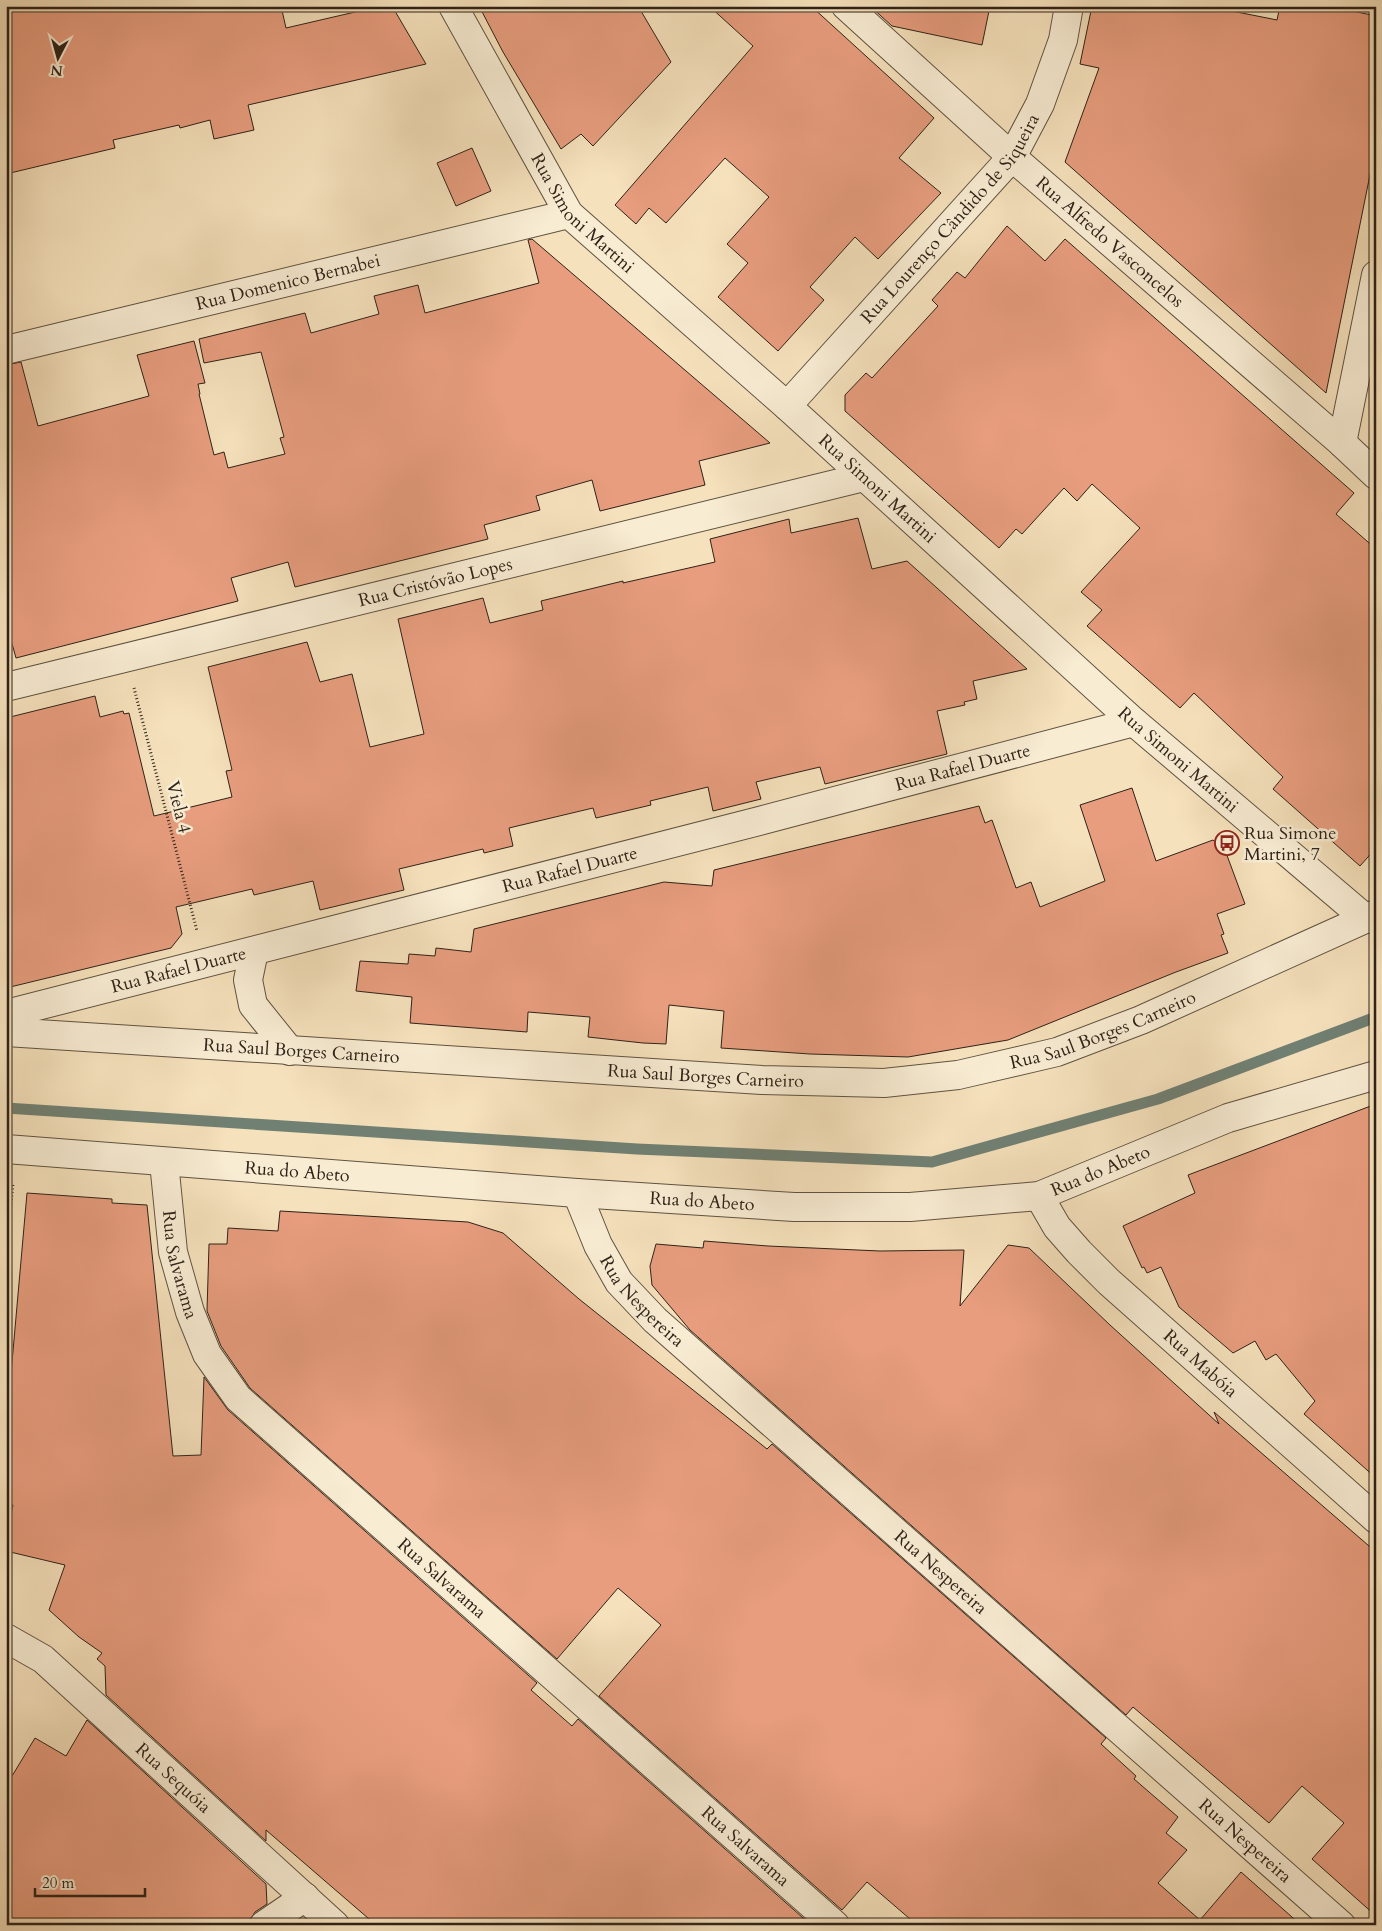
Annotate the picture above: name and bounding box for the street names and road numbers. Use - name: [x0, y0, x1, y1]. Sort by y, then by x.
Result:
- street label: Rua Lourenço Cândido de Siqueira: [855, 109, 1046, 329]
- street label: Rua Simoni Martini: [525, 149, 640, 279]
- street label: Rua Alfredo Vasconcelos: [1030, 171, 1189, 314]
- street label: Rua Domenico Bernabei: [193, 248, 383, 317]
- street label: Rua Simoni Martini: [813, 428, 942, 549]
- street label: Rua Cristóvão Lopes: [356, 552, 515, 613]
- street label: Rua Simoni Martini: [1112, 701, 1244, 819]
- street label: Rua Rafael Duarte: [892, 738, 1033, 798]
- street label: Viela 4: [160, 778, 197, 836]
- street label: Rua Rafael Duarte: [500, 841, 640, 899]
- street label: Rua Rafael Duarte: [108, 941, 249, 1000]
- street label: Rua Saul Borges Carneiro: [1008, 985, 1200, 1076]
- street label: Rua Saul Borges Carneiro: [202, 1033, 401, 1070]
- street label: Rua Saul Borges Carneiro: [607, 1058, 804, 1094]
- street label: Rua do Abeto: [1047, 1139, 1154, 1203]
- street label: Rua do Abeto: [244, 1155, 351, 1188]
- street label: Rua do Abeto: [649, 1186, 756, 1217]
- street label: Rua Salvarama: [156, 1209, 204, 1323]
- street label: Rua Nespereira: [593, 1251, 690, 1353]
- street label: Rua Mabóia: [1158, 1324, 1243, 1404]
- street label: Rua Nespereira: [888, 1524, 993, 1620]
- street label: Rua Salvarama: [392, 1532, 492, 1625]
- street label: Rua Sequóia: [130, 1737, 217, 1819]
- street label: Rua Nespereira: [1193, 1793, 1297, 1889]
- street label: Rua Salvarama: [695, 1800, 795, 1893]

